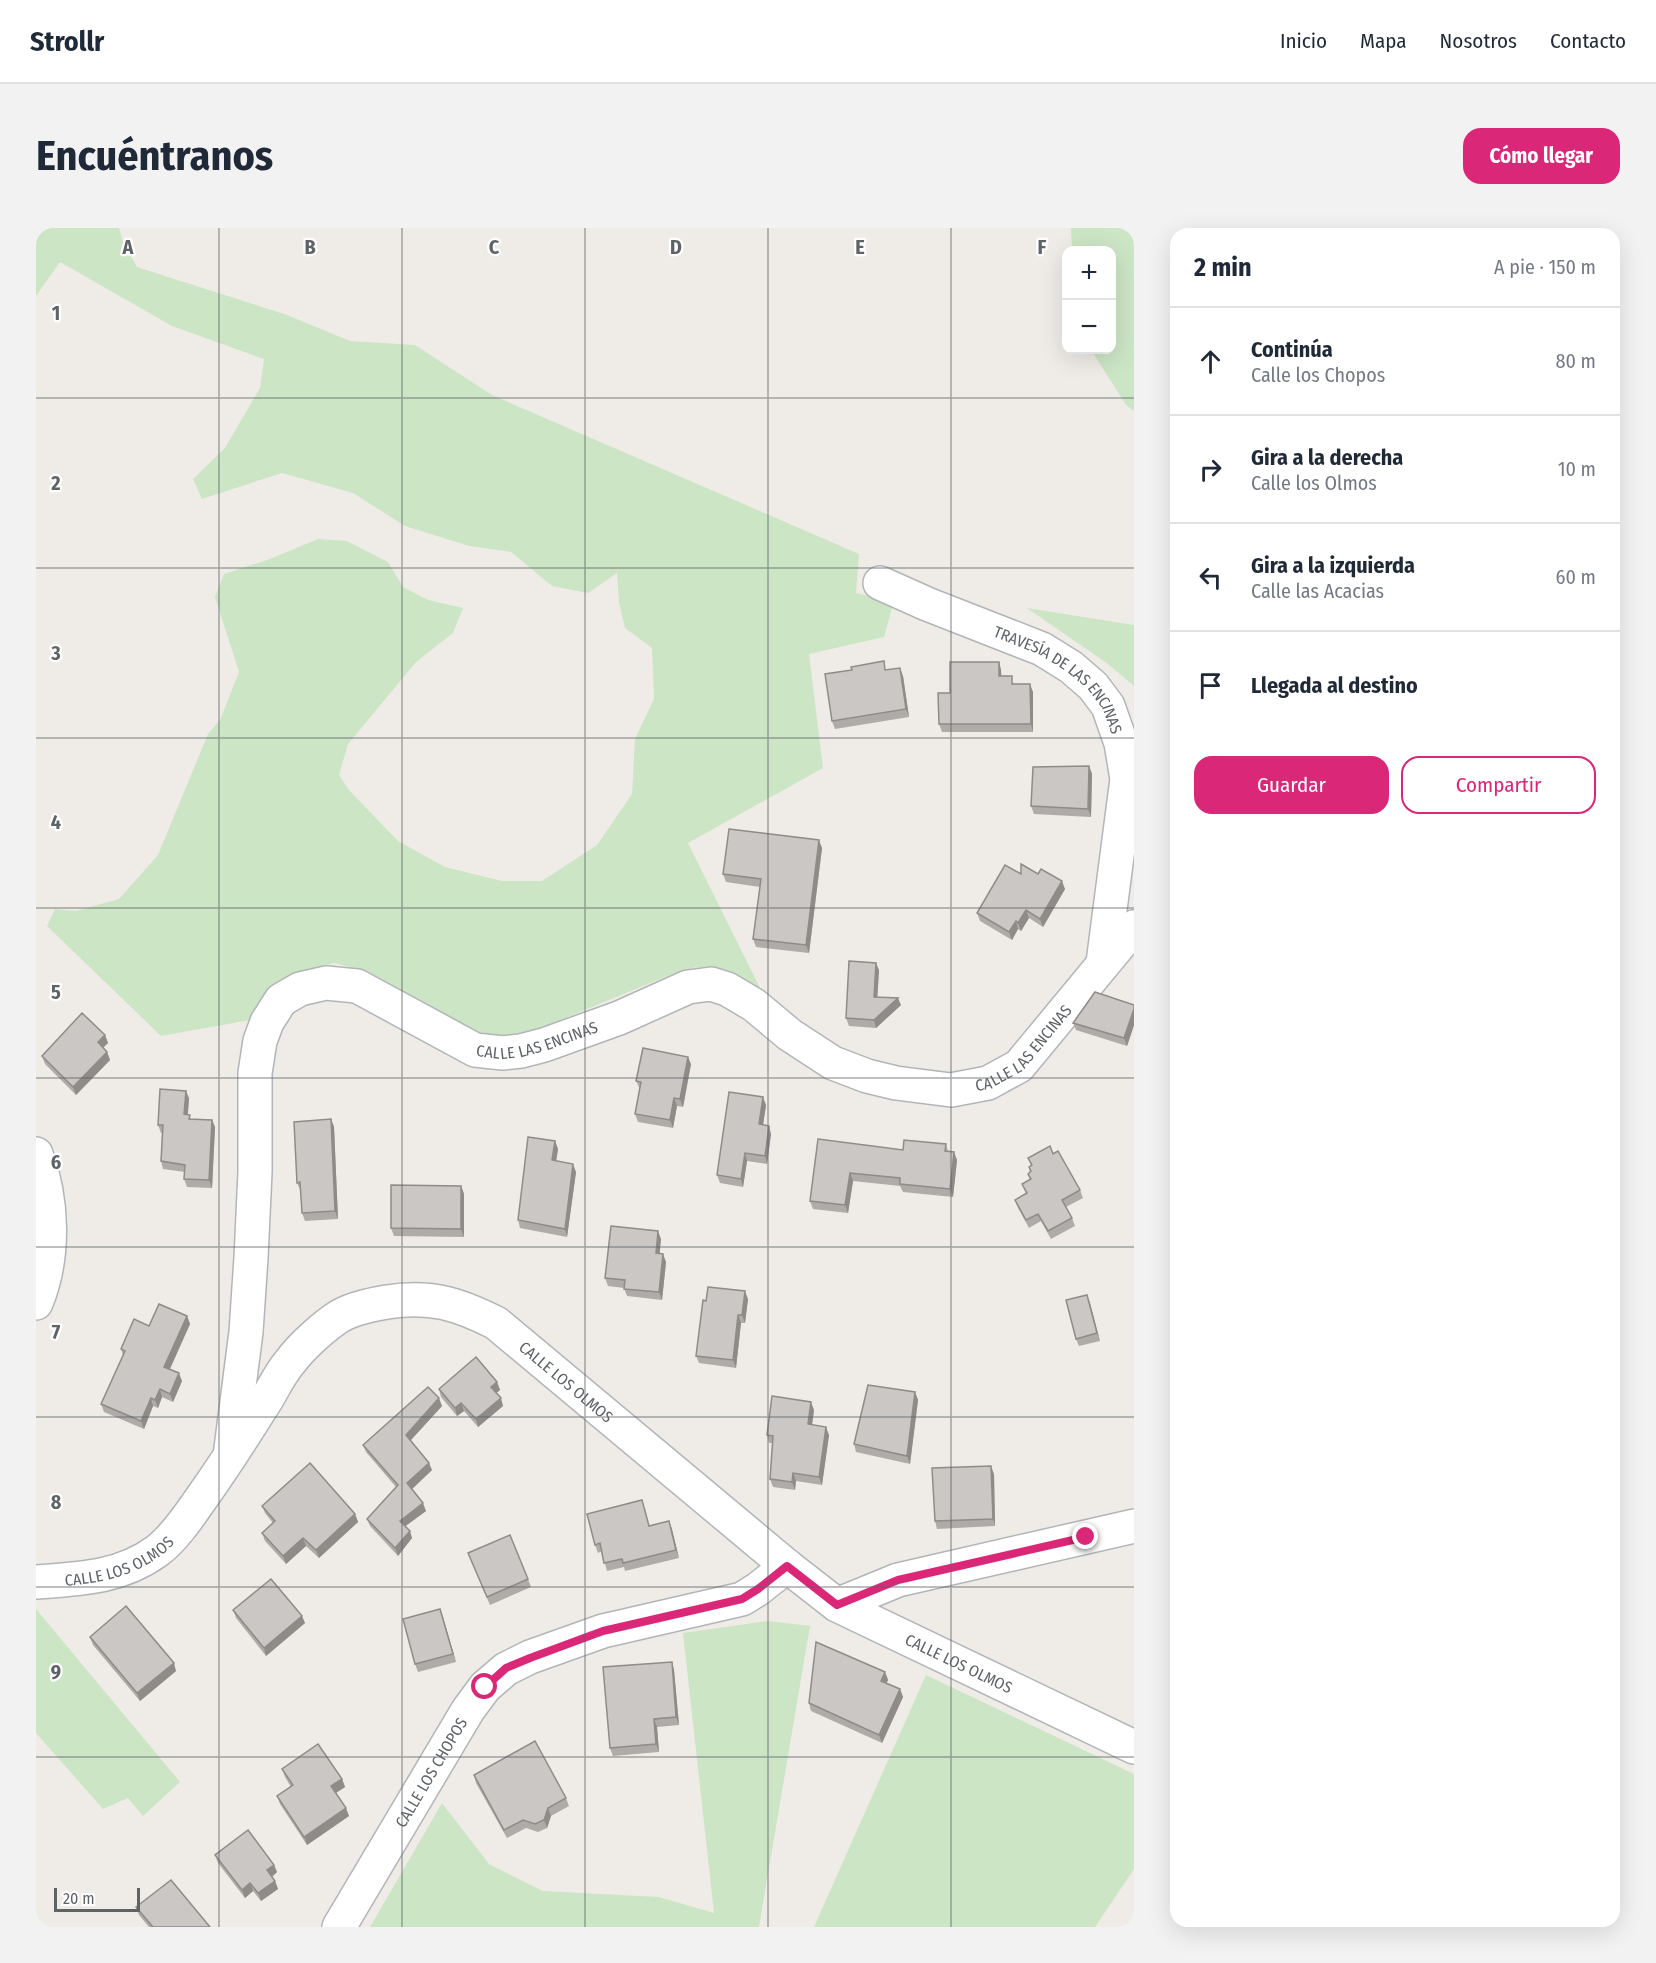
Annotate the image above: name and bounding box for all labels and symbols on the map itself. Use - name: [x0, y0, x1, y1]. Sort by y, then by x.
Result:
- text: A: [122, 235, 135, 259]
- text: B: [304, 235, 316, 259]
- text: C: [489, 235, 500, 259]
- text: D: [670, 235, 682, 259]
- text: E: [855, 235, 865, 259]
- text: F: [1038, 235, 1047, 259]
- text: 1: [52, 301, 60, 325]
- text: 2: [50, 471, 61, 495]
- street label: TRAVESÍA DE LAS ENCINAS: [991, 622, 1126, 736]
- text: 3: [50, 641, 61, 665]
- text: 4: [51, 810, 61, 834]
- text: 5: [51, 980, 61, 1004]
- street label: CALLE LAS ENCINAS: [974, 1001, 1076, 1095]
- street label: CALLE LAS ENCINAS: [475, 1017, 601, 1063]
- text: 6: [51, 1150, 61, 1174]
- text: 7: [52, 1320, 61, 1344]
- street label: CALLE LOS OLMOS: [515, 1338, 617, 1427]
- text: 8: [51, 1490, 62, 1514]
- route end: [1072, 1523, 1098, 1549]
- street label: CALLE LOS OLMOS: [64, 1532, 178, 1590]
- street label: CALLE LOS OLMOS: [902, 1630, 1015, 1697]
- text: 9: [51, 1660, 61, 1684]
- route start: [471, 1673, 497, 1699]
- street label: CALLE LOS CHOPOS: [391, 1714, 471, 1831]
- scale bar: [54, 1885, 140, 1912]

